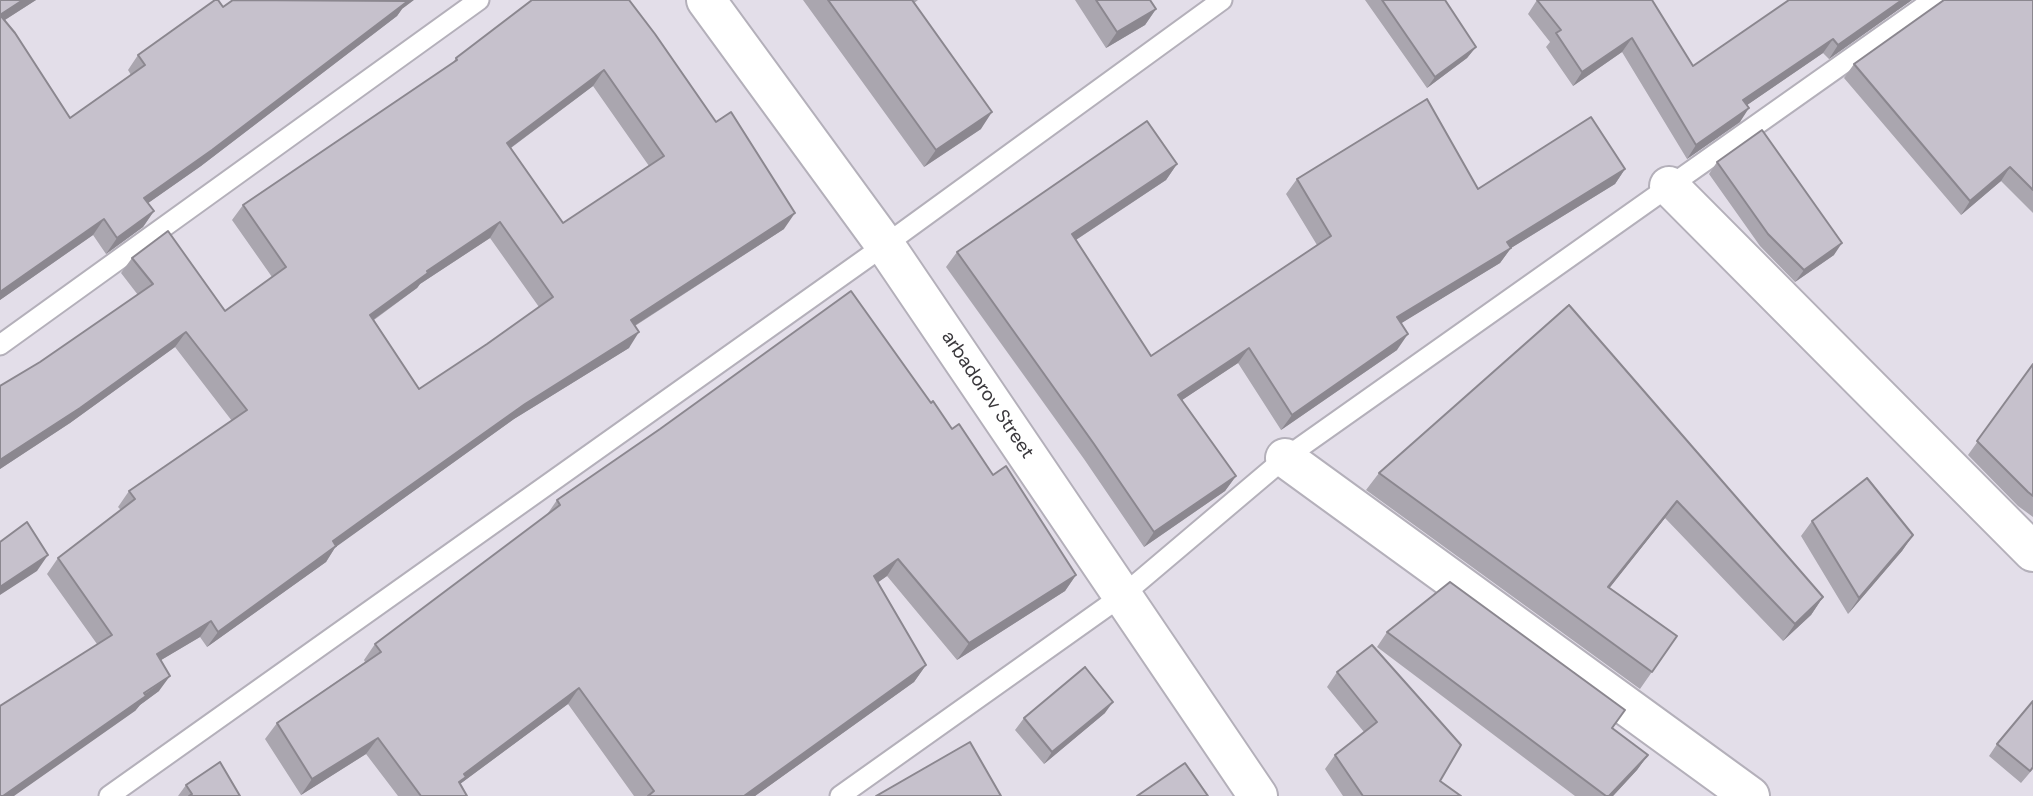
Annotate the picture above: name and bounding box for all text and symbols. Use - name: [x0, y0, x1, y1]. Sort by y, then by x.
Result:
- street label: arbadorov Street: [936, 327, 1038, 463]

